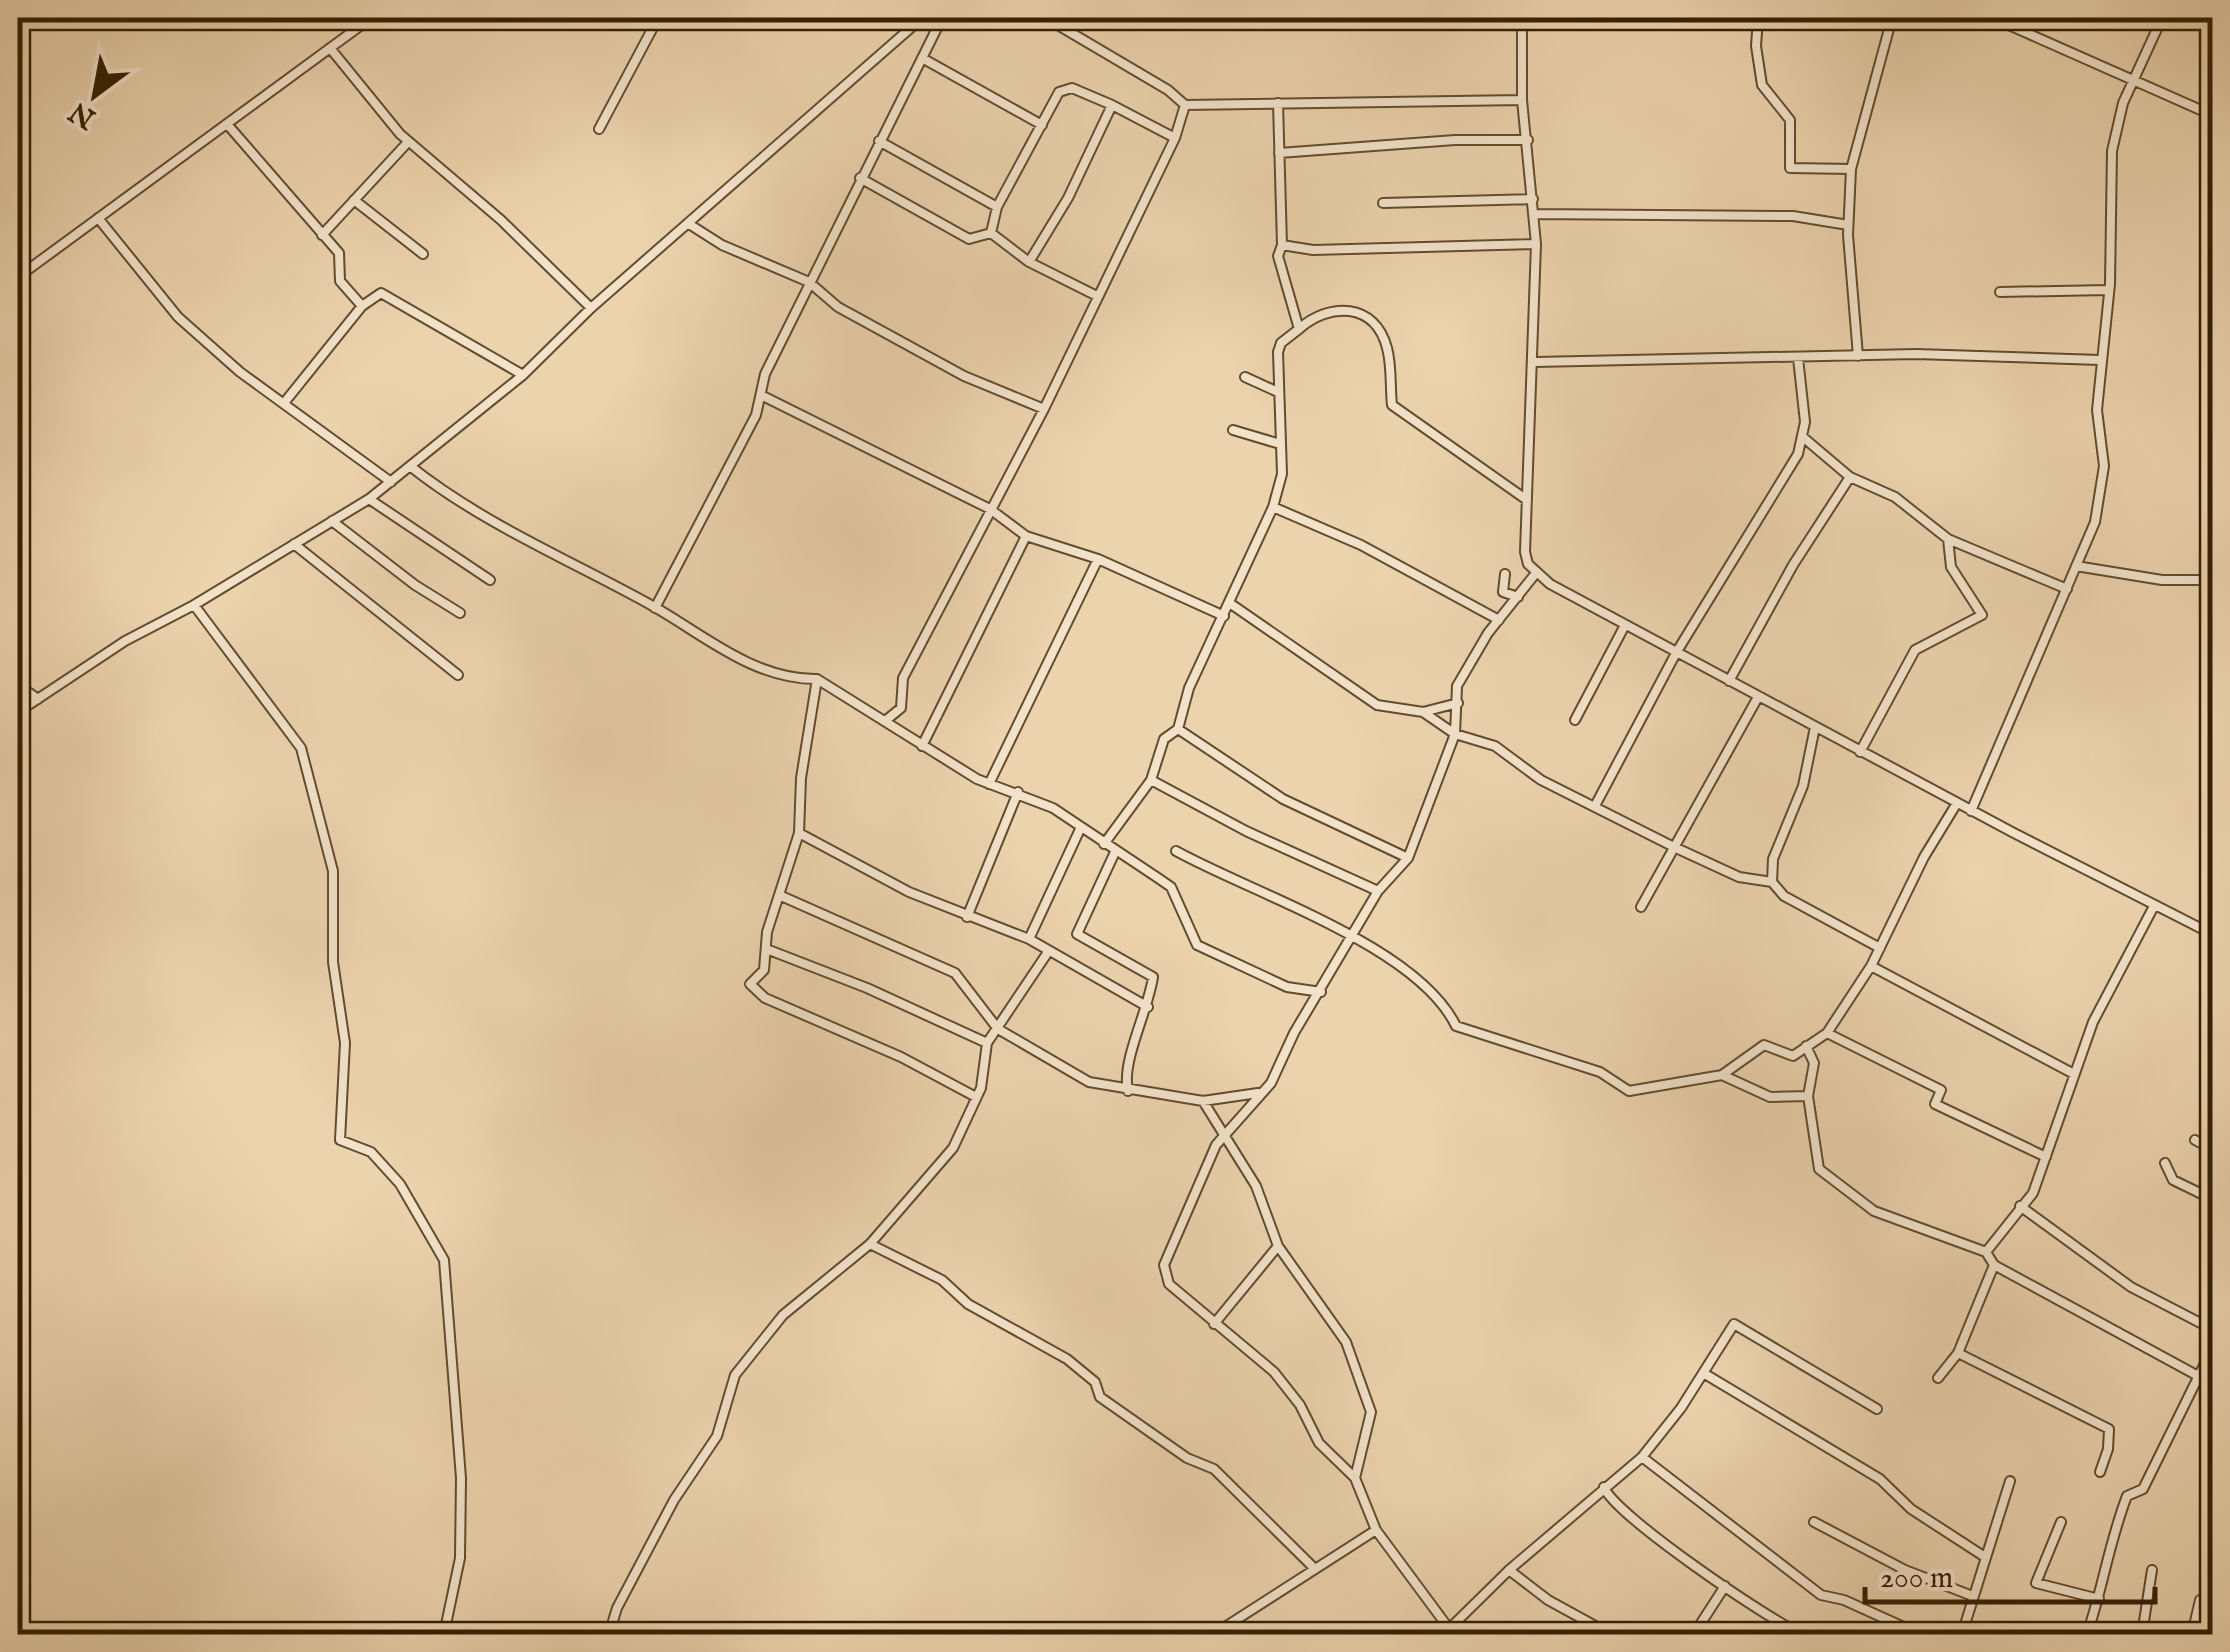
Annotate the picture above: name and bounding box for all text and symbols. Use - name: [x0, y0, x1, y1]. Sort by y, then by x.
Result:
- north arrow: [45, 45, 145, 145]
- text: N: [64, 93, 103, 136]
- scale bar: [1865, 1542, 2155, 1604]
- text: 200 m: [1880, 1560, 1953, 1598]

